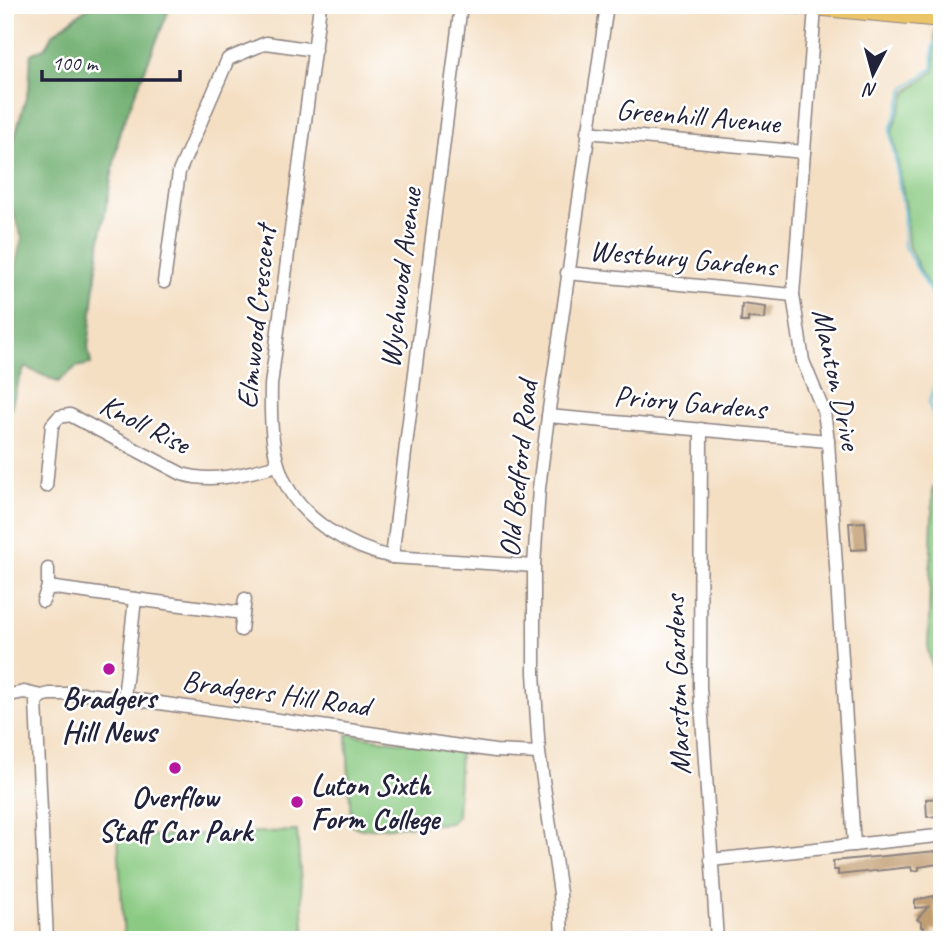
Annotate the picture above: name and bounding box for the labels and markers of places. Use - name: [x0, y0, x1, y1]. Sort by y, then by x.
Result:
- marker: Bradgers Hill News: [101, 661, 117, 677]
- place label: Bradgers Hill News: [62, 679, 160, 751]
- marker: Overflow Staff Car Park: [167, 760, 183, 776]
- place label: Luton Sixth Form College: [311, 766, 442, 838]
- place label: Overflow Staff Car Park: [98, 778, 255, 850]
- marker: Luton Sixth Form College: [289, 794, 305, 810]

